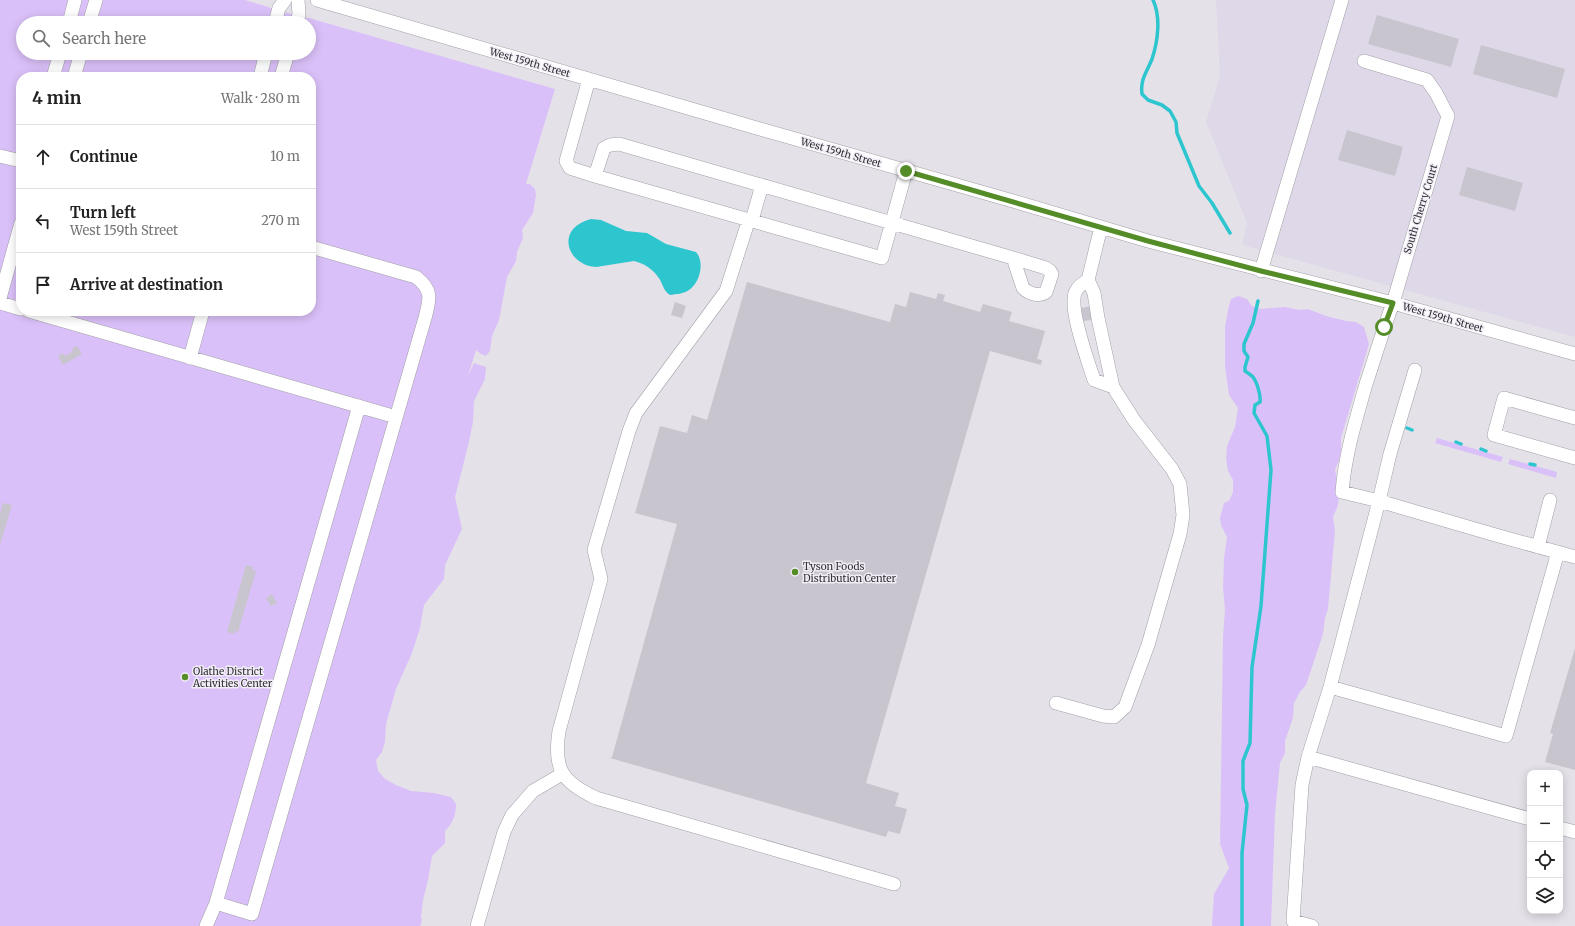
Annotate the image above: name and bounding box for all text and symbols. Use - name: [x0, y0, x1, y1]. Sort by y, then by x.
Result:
- search box: [16, 16, 316, 60]
- icon: search: [30, 27, 52, 49]
- text: Search here: [62, 29, 146, 48]
- street label: West 159th Street: [487, 44, 572, 80]
- text: 4 min: [32, 87, 81, 109]
- text: Walk · 280 m: [221, 90, 300, 107]
- street label: West 159th Street: [798, 134, 883, 170]
- icon: ahead: [32, 146, 54, 168]
- text: Continue: [70, 147, 138, 166]
- text: 10 m: [270, 148, 300, 165]
- route end: [897, 162, 915, 180]
- street label: South Cherry Court: [1401, 162, 1440, 256]
- text: Turn left: [70, 203, 136, 222]
- icon: left: [32, 210, 54, 232]
- text: 270 m: [261, 212, 300, 229]
- text: West 159th Street: [70, 222, 178, 239]
- icon: arrive: [32, 274, 54, 296]
- text: Arrive at destination: [70, 275, 223, 294]
- street label: West 159th Street: [1400, 299, 1485, 335]
- route start: [1375, 318, 1393, 336]
- place label: Tyson Foods Distribution Center: [803, 560, 896, 585]
- marker: Tyson Foods Distribution Center: [790, 567, 800, 577]
- place label: Olathe District Activities Center: [192, 665, 273, 690]
- marker: Olathe District Activities Center: [180, 672, 190, 682]
- map controls: [1527, 770, 1563, 914]
- button: +: [1527, 770, 1563, 806]
- button: −: [1527, 806, 1563, 842]
- button: locate: [1527, 842, 1563, 878]
- button: layers: [1527, 878, 1563, 914]

